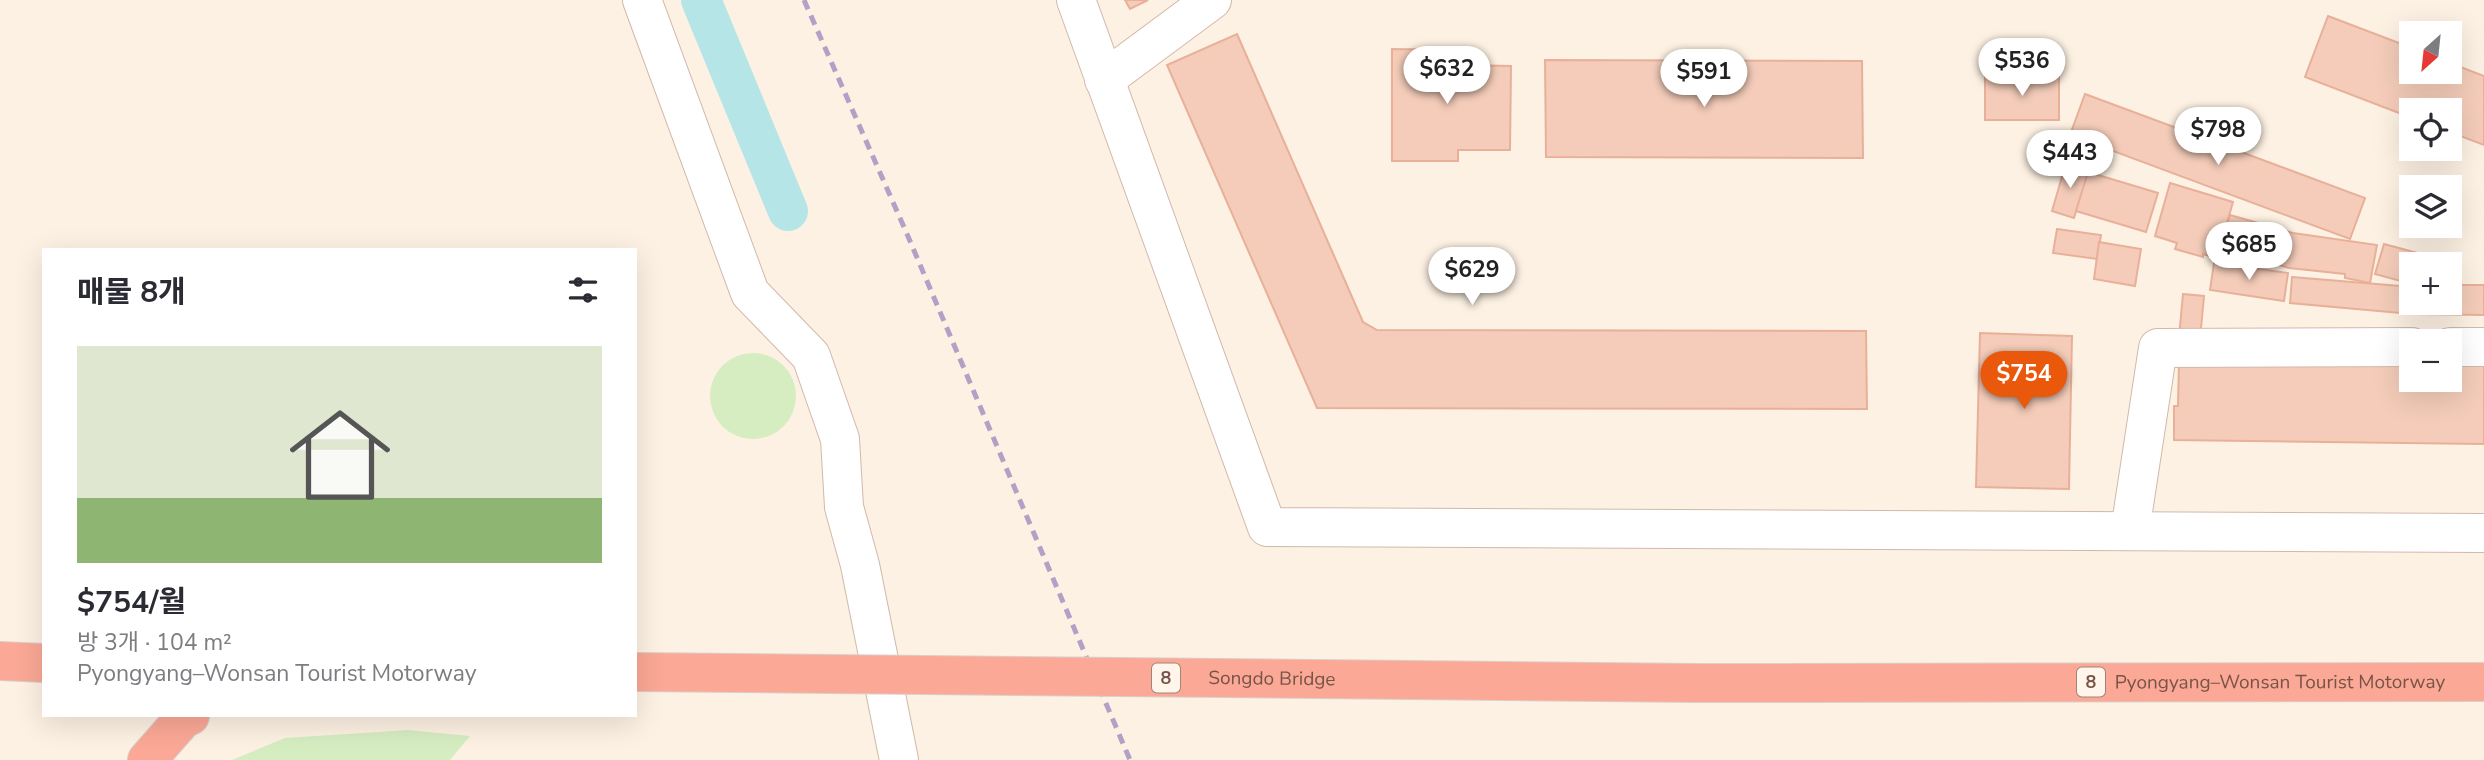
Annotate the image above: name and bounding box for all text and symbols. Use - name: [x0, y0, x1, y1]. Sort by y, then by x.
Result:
- north arrow: [2399, 21, 2462, 84]
- map controls: [2399, 21, 2462, 392]
- pin: $536: [1981, 38, 2063, 98]
- text: $536: [1994, 45, 2050, 76]
- pin: $632: [1406, 46, 1488, 106]
- pin: $591: [1663, 50, 1745, 109]
- text: $632: [1419, 53, 1475, 84]
- text: $591: [1676, 56, 1732, 87]
- button: locate: [2399, 98, 2462, 161]
- pin: $798: [2177, 108, 2259, 167]
- text: $798: [2190, 114, 2246, 145]
- pin: $443: [2029, 130, 2111, 190]
- text: $443: [2042, 137, 2098, 168]
- button: layers: [2399, 175, 2462, 238]
- pin: $685: [2208, 222, 2290, 282]
- text: $685: [2221, 229, 2277, 260]
- pin: $629: [1431, 247, 1513, 307]
- button: +: [2399, 252, 2462, 315]
- text: $629: [1444, 254, 1500, 285]
- icon: filters: [564, 271, 602, 309]
- text: 매물 8개: [77, 272, 186, 313]
- button: −: [2399, 329, 2462, 392]
- pin: $754: [1983, 352, 2065, 411]
- text: $754: [1996, 358, 2052, 389]
- icon: home: [277, 392, 403, 518]
- text: $754/월: [77, 582, 186, 623]
- text: 방 3개 · 104 m²: [77, 627, 232, 658]
- text: Pyongyang–Wonsan Tourist Motorway: [77, 658, 477, 689]
- road number: 8: [1152, 664, 1180, 692]
- street label: Songdo Bridge: [1208, 665, 1336, 692]
- road number: 8: [2077, 668, 2105, 696]
- street label: Pyongyang–Wonsan Tourist Motorway: [2115, 669, 2445, 695]

